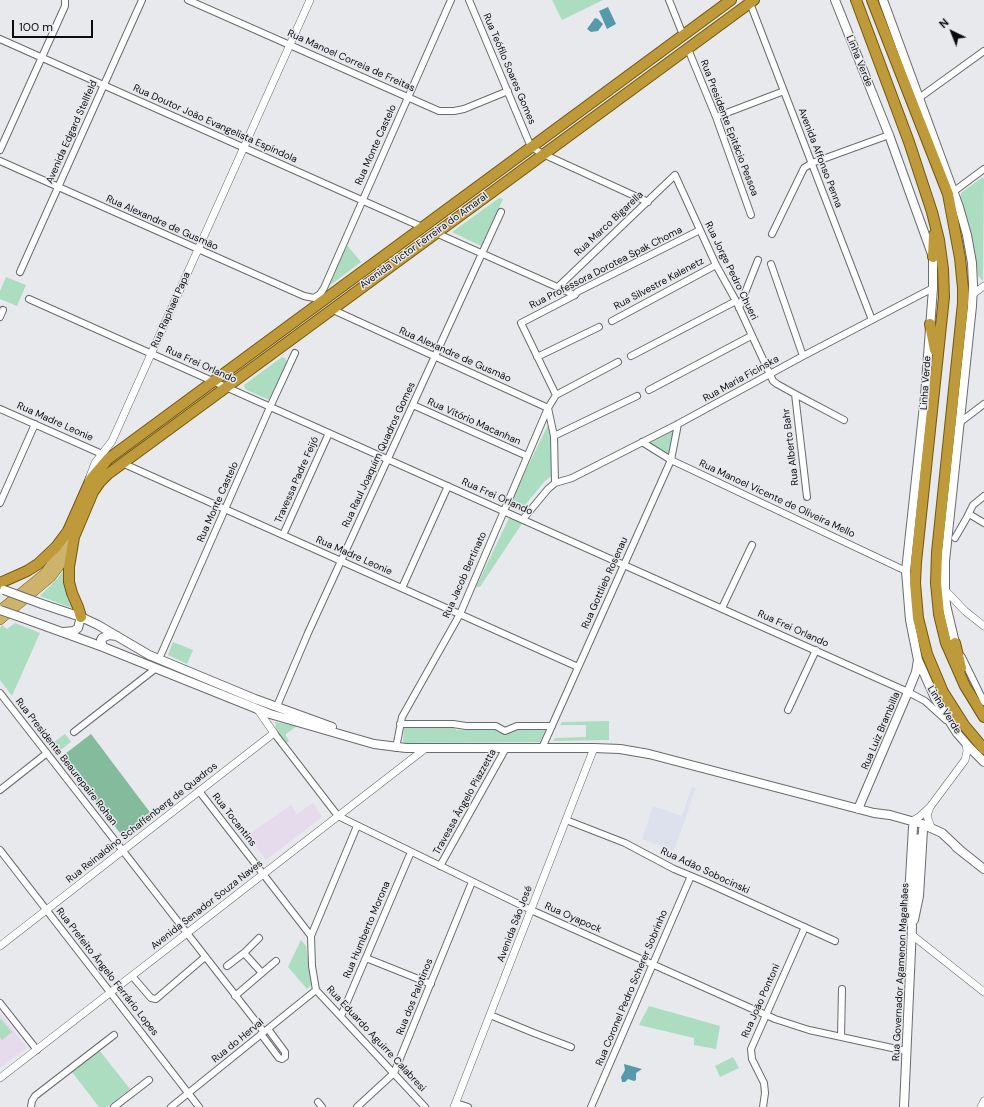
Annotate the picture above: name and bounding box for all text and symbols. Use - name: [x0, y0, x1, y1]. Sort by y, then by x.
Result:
- scale bar: [14, 12, 95, 38]
- street label: Rua Teófilo Soares Gomes: [480, 12, 538, 126]
- north arrow: [932, 12, 972, 52]
- text: N: [936, 15, 952, 31]
- text: 100 m: [19, 19, 53, 35]
- street label: Rua Manoel Correia de Freitas: [285, 27, 417, 95]
- street label: Linha Verde: [843, 34, 875, 88]
- street label: Rua Presidente Epitácio Pessoa: [697, 58, 761, 198]
- street label: Avenida Edgard Stellfeld: [44, 78, 100, 186]
- street label: Rua Doutor João Evangelista Espíndola: [131, 82, 299, 166]
- street label: Rua Monte Castelo: [353, 103, 399, 187]
- street label: Avenida Affonso Penna: [795, 106, 845, 210]
- street label: Rua Marco Bigarella: [572, 189, 646, 259]
- street label: Avenida Victor Ferreira do Amaral: [358, 191, 490, 291]
- street label: Rua Alexandre de Gusmão: [104, 193, 220, 253]
- street label: Rua Jorge Pedro Chueri: [702, 220, 760, 322]
- street label: Rua Professora Dorotea Spak Choma: [528, 224, 684, 312]
- street label: Rua Silvestre Kalenetz: [612, 255, 706, 313]
- street label: Rua Raphael Papa: [149, 270, 193, 350]
- street label: Rua Alexandre de Gusmão: [397, 325, 513, 385]
- street label: Rua Frei Orlando: [164, 344, 238, 386]
- street label: Rua Maria Ficinska: [701, 353, 781, 405]
- street label: Linha Verde: [918, 355, 934, 411]
- street label: Rua Raul Joaquim Quadros Gomes: [340, 380, 418, 530]
- street label: Rua Vitório Macanhan: [425, 396, 523, 448]
- street label: Rua Madre Leonie: [15, 400, 95, 444]
- street label: Rua Alberto Bahr: [780, 408, 802, 486]
- street label: Travessa Padre Feijó: [272, 435, 322, 525]
- street label: Rua Manoel Vicente de Oliveira Mello: [697, 458, 857, 540]
- street label: Rua Monte Castelo: [195, 460, 241, 544]
- street label: Rua Frei Orlando: [460, 476, 534, 518]
- street label: Rua Jacob Bertinato: [441, 530, 489, 620]
- street label: Rua Madre Leonie: [314, 534, 394, 578]
- street label: Rua Gottlieb Rosenau: [579, 535, 631, 631]
- street label: Rua Frei Orlando: [756, 608, 830, 650]
- street label: Linha Verde: [924, 684, 964, 736]
- street label: Rua Luiz Brambilla: [859, 690, 903, 772]
- street label: Rua Presidente Beaurepaire Rohan: [12, 696, 120, 828]
- street label: Travessa Ângelo Piazzetta: [431, 747, 499, 857]
- street label: Rua Reinaldino Schaffenberg de Quadros: [64, 760, 220, 886]
- street label: Rua Tocantins: [209, 791, 259, 849]
- street label: Rua Adão Sobocinski: [659, 845, 751, 897]
- street label: Avenida Senador Souza Naves: [149, 858, 265, 952]
- street label: Rua Humberto Morona: [341, 880, 393, 980]
- street label: Rua Governador Agamenon Magalhães: [890, 883, 912, 1061]
- street label: Avenida São José: [495, 884, 535, 964]
- street label: Rua Oyapock: [543, 900, 603, 936]
- street label: Rua Prefeito Ângelo Ferrário Lopes: [53, 906, 161, 1038]
- street label: Rua Coronel Pedro Scherer Sobrinho: [594, 908, 670, 1068]
- street label: Rua dos Palotinos: [394, 957, 436, 1037]
- street label: Rua João Pontoni: [739, 962, 783, 1040]
- street label: Rua Eduardo Aguirre Calabresi: [324, 984, 428, 1094]
- street label: Rua do Herval: [210, 1016, 266, 1066]

